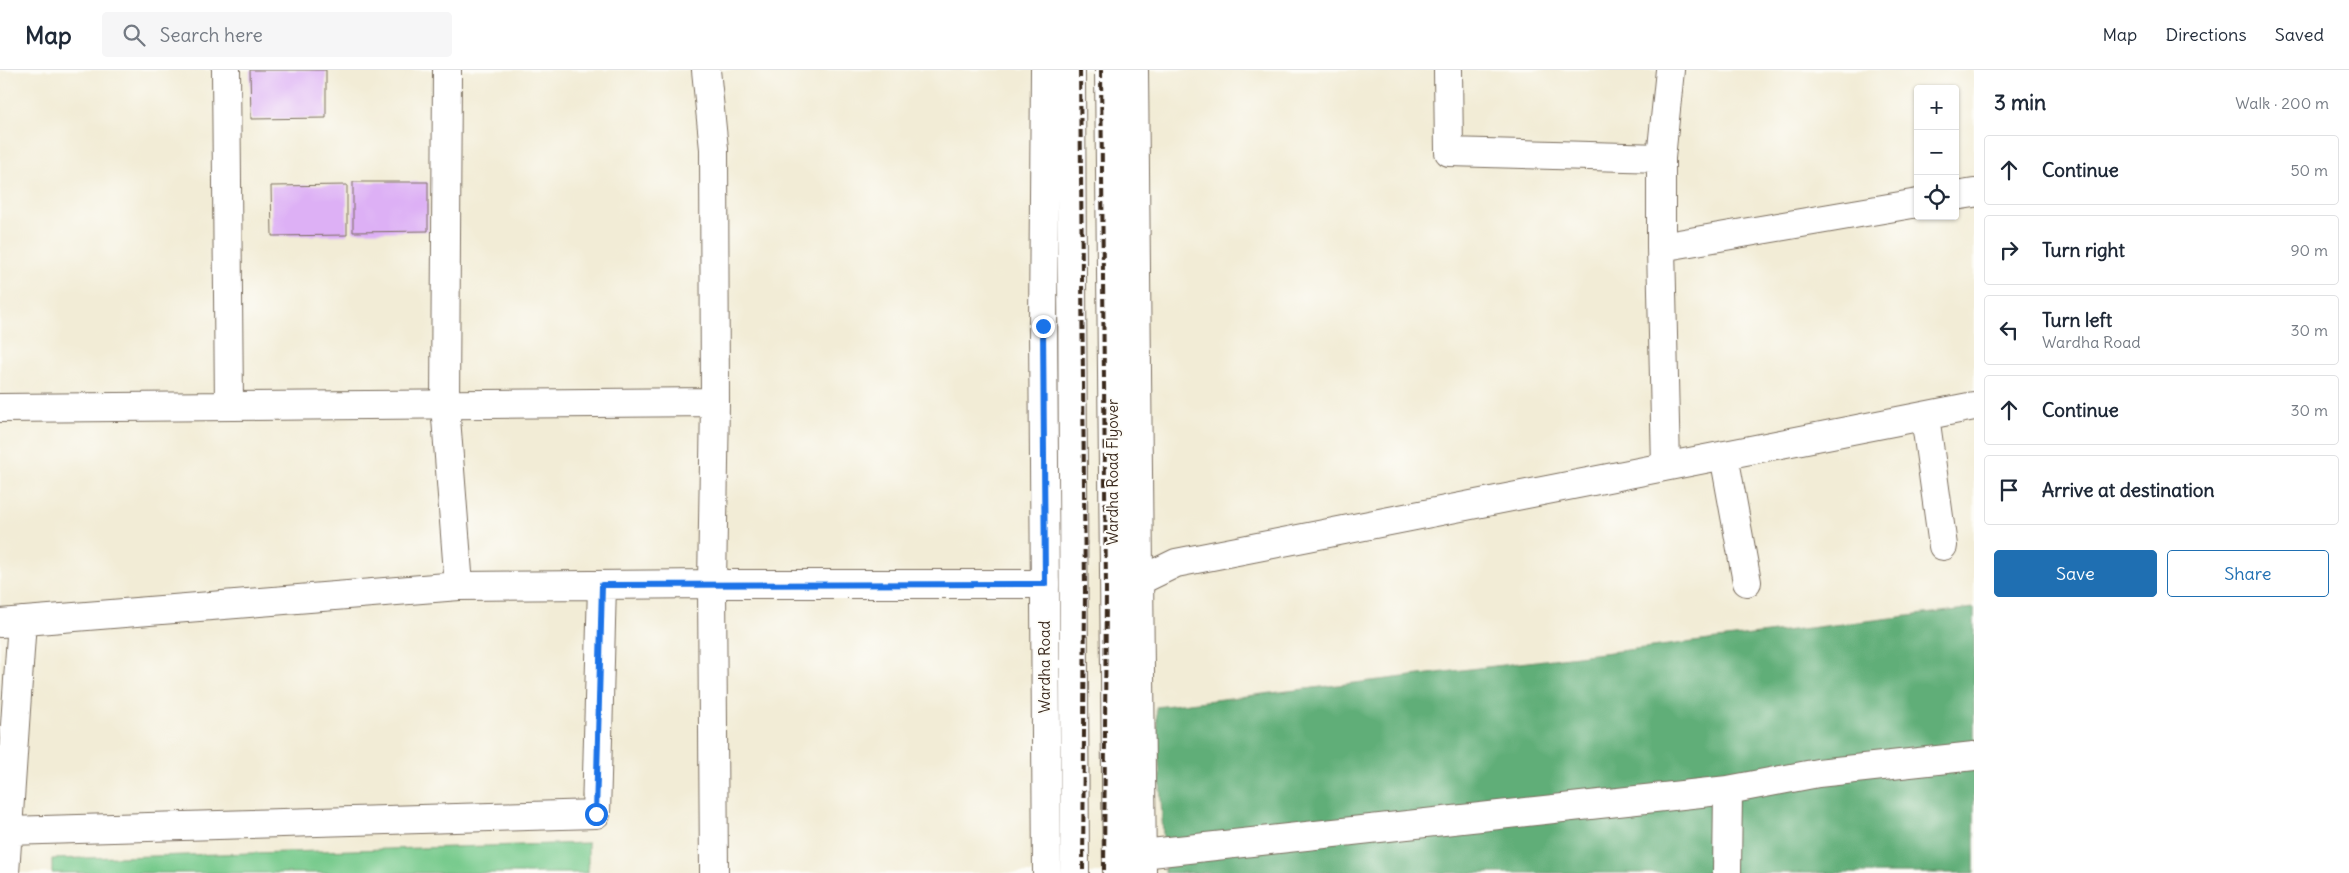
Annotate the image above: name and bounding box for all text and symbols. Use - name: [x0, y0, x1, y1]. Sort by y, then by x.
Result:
- search box: [102, 12, 452, 57]
- text: Map: [25, 20, 72, 50]
- icon: search: [120, 21, 148, 49]
- text: Search here: [160, 23, 263, 47]
- text: Map: [2102, 23, 2137, 46]
- text: Directions: [2165, 23, 2247, 46]
- text: Saved: [2275, 23, 2324, 46]
- map controls: [1914, 85, 1959, 220]
- button: +: [1914, 85, 1959, 130]
- text: 3 min: [1994, 89, 2046, 116]
- text: Walk · 200 m: [2235, 93, 2329, 113]
- button: −: [1914, 130, 1959, 175]
- icon: ahead: [1995, 156, 2023, 184]
- text: Continue: [2042, 158, 2119, 182]
- text: 50 m: [2290, 160, 2328, 180]
- button: locate: [1914, 175, 1959, 220]
- icon: right: [1995, 236, 2023, 264]
- text: Turn right: [2042, 238, 2125, 262]
- text: 90 m: [2290, 240, 2328, 260]
- text: Turn left: [2042, 308, 2112, 332]
- route end: [1032, 315, 1055, 338]
- icon: left: [1995, 316, 2023, 344]
- text: 30 m: [2291, 320, 2328, 340]
- text: Wardha Road: [2042, 332, 2141, 352]
- icon: ahead: [1995, 396, 2023, 424]
- text: Continue: [2042, 398, 2119, 422]
- street label: Wardha Road Flyover: [1103, 399, 1122, 545]
- text: 30 m: [2291, 400, 2328, 420]
- icon: arrive: [1995, 476, 2023, 504]
- text: Arrive at destination: [2042, 478, 2215, 502]
- button: Save: [1994, 550, 2157, 597]
- button: Share: [2167, 550, 2329, 597]
- street label: Wardha Road: [1035, 621, 1054, 713]
- route start: [585, 803, 608, 826]

